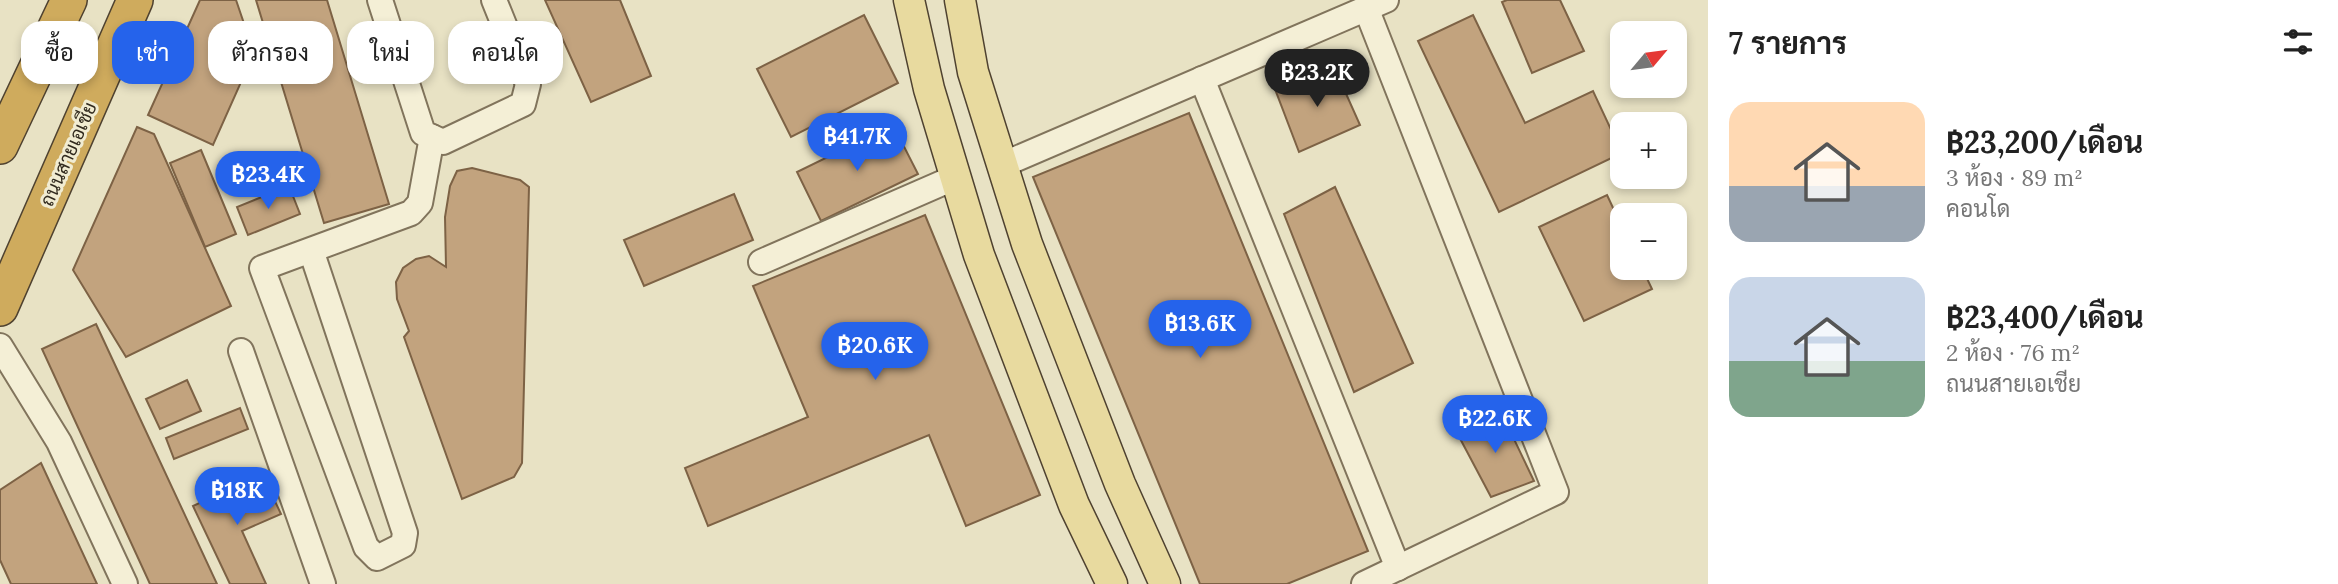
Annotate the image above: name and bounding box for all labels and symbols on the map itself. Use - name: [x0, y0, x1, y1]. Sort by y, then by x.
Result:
- north arrow: [1610, 21, 1687, 98]
- pin: ฿23.2K: [1260, 50, 1374, 109]
- street label: ถนนสายเอเชีย: [34, 98, 102, 210]
- pin: ฿41.7K: [800, 114, 914, 173]
- pin: ฿23.4K: [211, 152, 325, 211]
- pin: ฿13.6K: [1143, 300, 1257, 360]
- pin: ฿20.6K: [818, 322, 932, 382]
- pin: ฿22.6K: [1438, 396, 1552, 455]
- pin: ฿18K: [196, 468, 278, 527]

